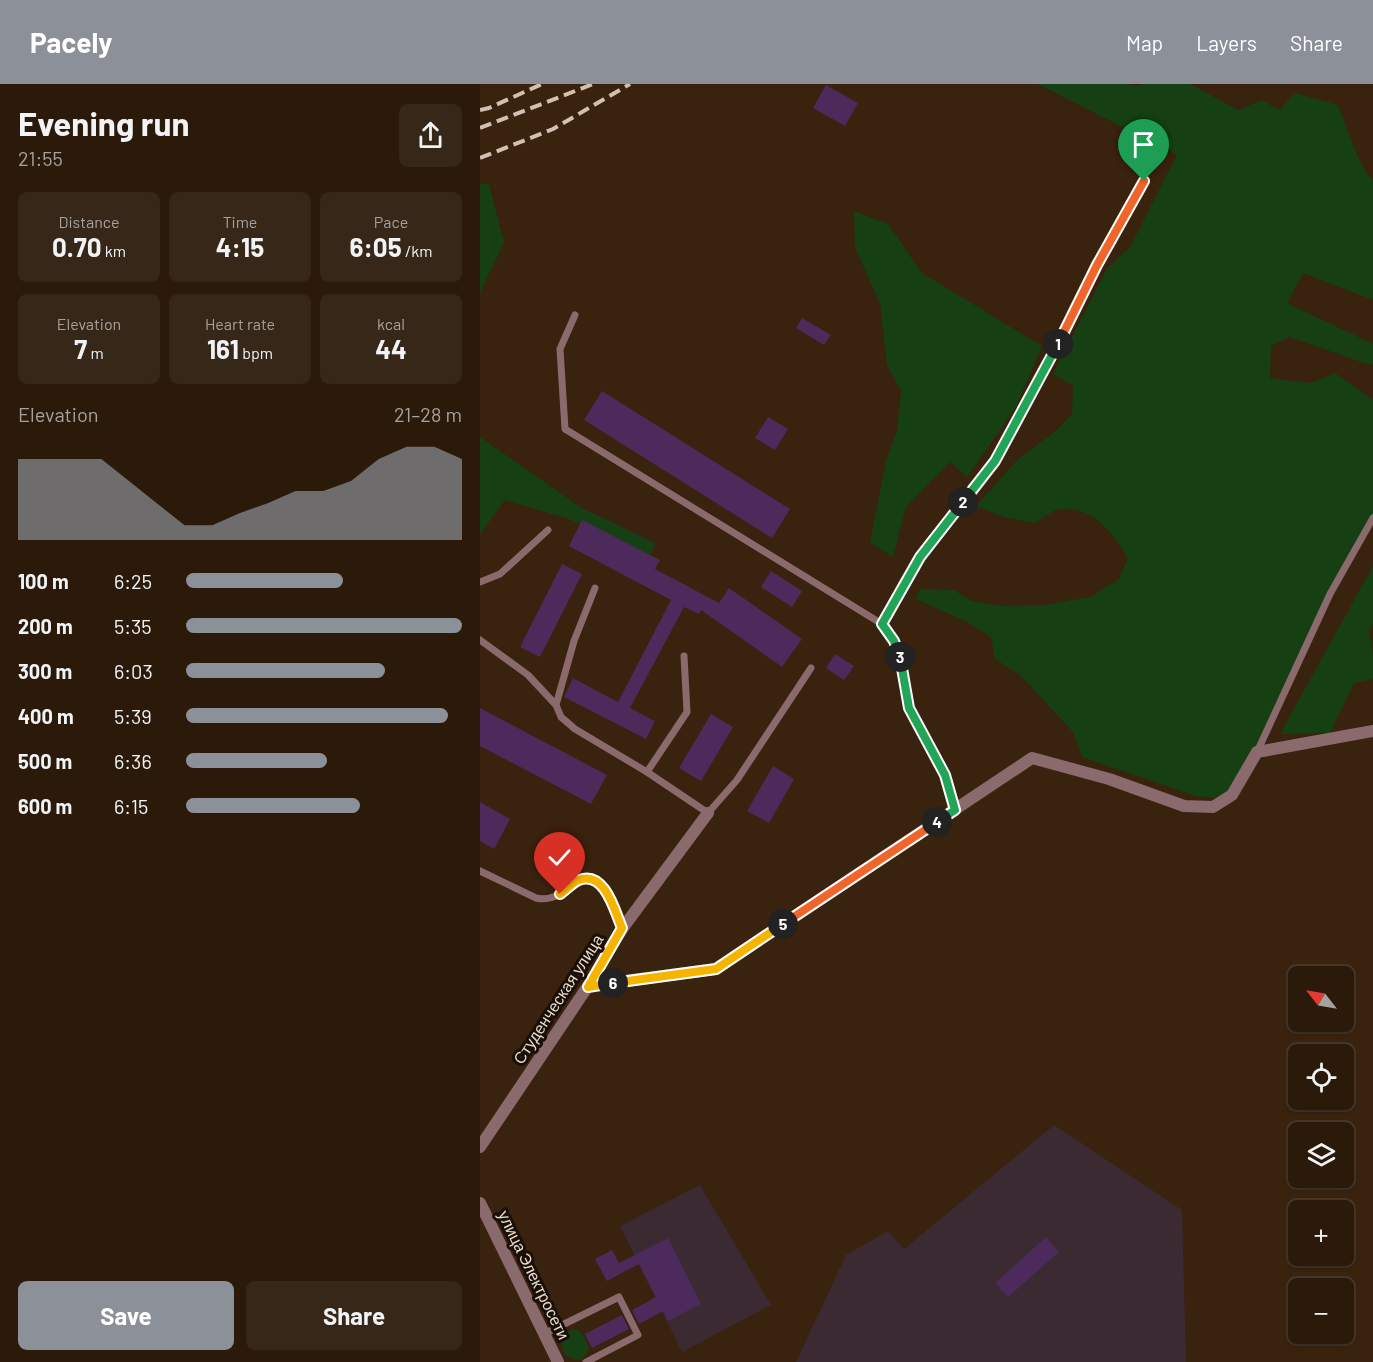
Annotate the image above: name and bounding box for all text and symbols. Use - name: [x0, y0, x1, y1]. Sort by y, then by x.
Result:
- text: Pacely: [30, 25, 112, 59]
- text: Map: [1126, 30, 1163, 55]
- text: Layers: [1196, 30, 1257, 55]
- text: Share: [1290, 30, 1343, 55]
- text: Evening run: [18, 103, 190, 143]
- button: share: [399, 104, 462, 167]
- pin: [1118, 119, 1169, 181]
- icon: arrive: [1127, 128, 1160, 161]
- text: 21:55: [18, 146, 63, 170]
- text: Distance: [59, 212, 119, 231]
- text: Time: [223, 212, 257, 231]
- text: Pace: [374, 212, 408, 231]
- text: 0.70: [52, 231, 102, 262]
- text: 4:15: [216, 231, 264, 262]
- text: 6:05: [349, 231, 402, 262]
- text: km: [102, 241, 126, 260]
- text: /km: [402, 241, 433, 260]
- text: Elevation: [57, 314, 121, 333]
- text: Heart rate: [205, 314, 275, 333]
- text: kcal: [377, 314, 405, 333]
- pin: 1: [1043, 329, 1073, 359]
- text: 7: [74, 333, 87, 364]
- text: 161: [207, 333, 239, 364]
- text: 44: [375, 333, 407, 364]
- text: 1: [1055, 334, 1061, 353]
- text: m: [87, 343, 104, 362]
- text: bpm: [239, 343, 273, 362]
- text: Elevation: [18, 402, 99, 426]
- text: 21–28 m: [394, 402, 462, 426]
- pin: 2: [948, 487, 978, 517]
- text: 2: [959, 492, 967, 511]
- text: 100 m: [18, 569, 69, 593]
- text: 6:25: [114, 569, 152, 593]
- text: 200 m: [18, 614, 73, 638]
- text: 5:35: [114, 614, 152, 638]
- pin: 3: [885, 642, 915, 672]
- text: 3: [896, 647, 904, 666]
- text: 300 m: [18, 659, 72, 683]
- text: 6:03: [114, 659, 153, 683]
- text: 400 m: [18, 704, 74, 728]
- text: 5:39: [114, 704, 152, 728]
- text: 500 m: [18, 749, 72, 773]
- text: 6:36: [114, 749, 152, 773]
- text: 600 m: [18, 794, 72, 818]
- text: 6:15: [114, 794, 148, 818]
- pin: 4: [922, 807, 952, 837]
- text: 4: [932, 812, 942, 831]
- pin: [534, 832, 585, 894]
- icon: check: [543, 841, 576, 874]
- pin: 5: [768, 909, 798, 939]
- text: 5: [779, 914, 787, 933]
- street label: Студенческая улица: [509, 930, 607, 1067]
- north arrow: [1288, 966, 1354, 1032]
- map controls: [1288, 966, 1354, 1344]
- pin: 6: [598, 968, 628, 998]
- text: 6: [609, 973, 617, 992]
- button: locate: [1288, 1044, 1354, 1110]
- button: layers: [1288, 1122, 1354, 1188]
- button: +: [1288, 1200, 1354, 1266]
- street label: улица Электросети: [495, 1207, 574, 1342]
- button: −: [1288, 1278, 1354, 1344]
- button: Save: [18, 1281, 234, 1350]
- button: Share: [246, 1281, 462, 1350]

